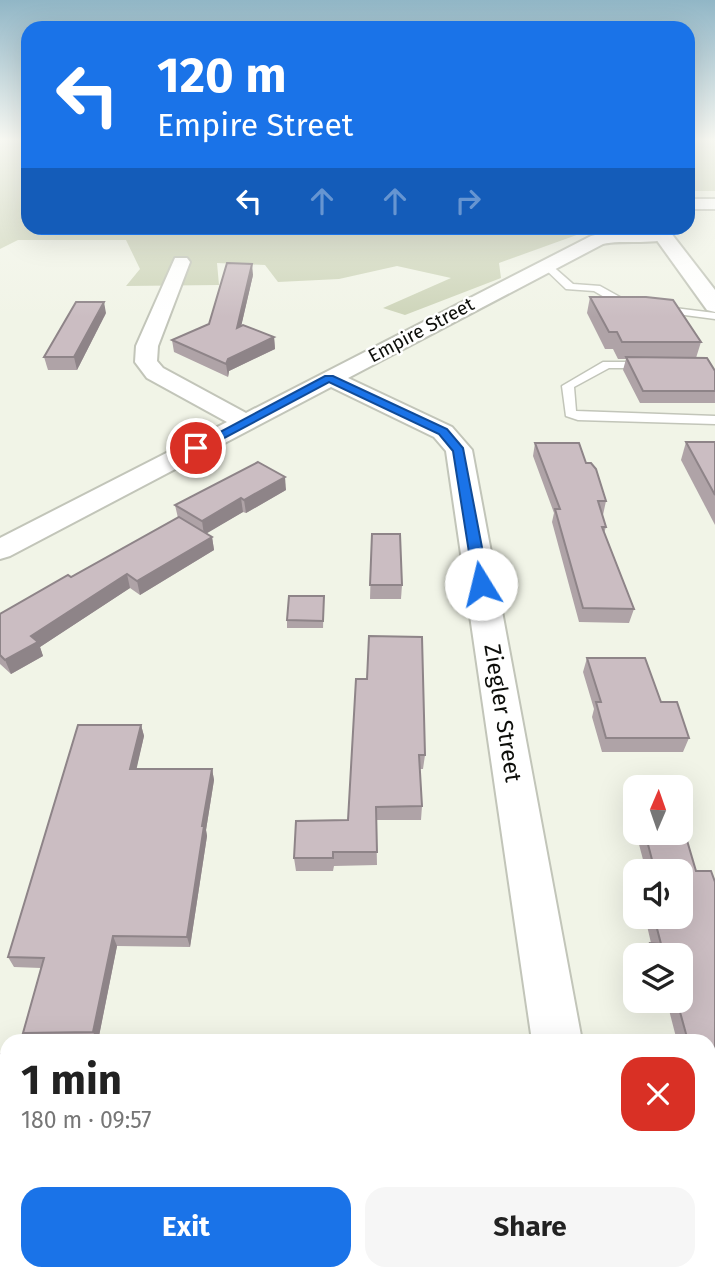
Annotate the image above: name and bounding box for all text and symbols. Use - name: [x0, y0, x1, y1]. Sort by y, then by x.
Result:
- text: 120 m: [157, 46, 287, 105]
- icon: left: [42, 49, 133, 140]
- text: Empire Street: [157, 106, 353, 144]
- icon: left: [230, 182, 268, 220]
- icon: ahead: [303, 182, 341, 220]
- icon: ahead: [376, 182, 414, 220]
- icon: right: [449, 182, 487, 220]
- street label: Empire Street: [364, 292, 478, 368]
- pin: [166, 418, 226, 478]
- icon: arrive: [177, 429, 215, 467]
- position arrow: [444, 547, 518, 621]
- street label: Ziegler Street: [478, 642, 528, 785]
- north arrow: [623, 775, 693, 845]
- map controls: [623, 775, 693, 1013]
- button: sound: [623, 859, 693, 929]
- button: layers: [623, 943, 693, 1013]
- text: 1 min: [21, 1055, 122, 1105]
- button: close: [621, 1057, 695, 1131]
- text: 180 m · 09:57: [21, 1106, 151, 1134]
- button: Exit: [21, 1187, 351, 1267]
- button: Share: [365, 1187, 695, 1267]

